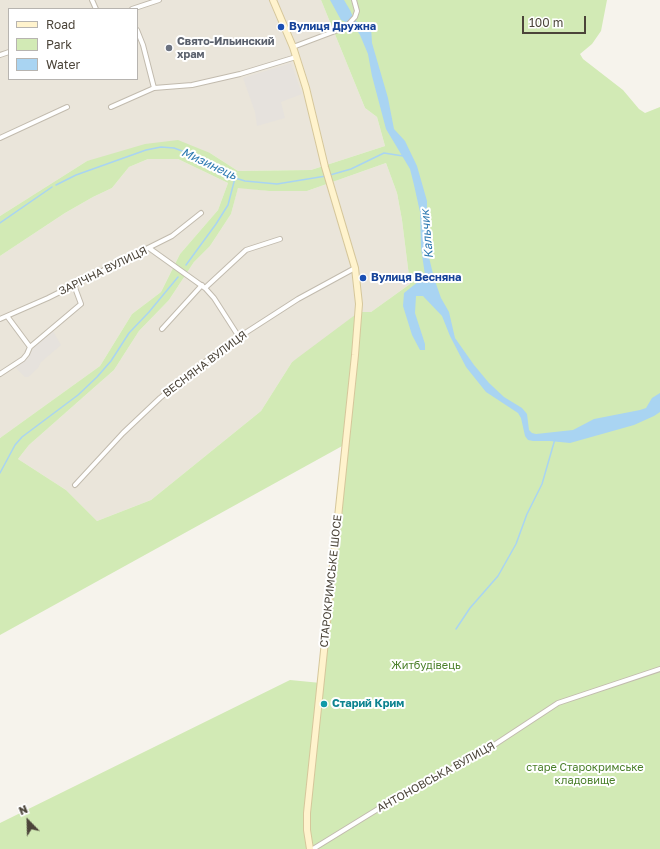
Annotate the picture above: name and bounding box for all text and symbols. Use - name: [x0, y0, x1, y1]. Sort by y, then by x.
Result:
- legend: [8, 8, 138, 80]
- scale bar: [524, 8, 588, 34]
- text: 100 m: [529, 15, 563, 30]
- text: Road: [46, 17, 75, 32]
- place label: Вулиця Дружна: [289, 20, 376, 34]
- marker: Вулиця Дружна: [276, 22, 286, 32]
- place label: Свято-Ильинский храм: [177, 35, 275, 61]
- text: Park: [46, 37, 72, 52]
- marker: Свято-Ильинский храм: [164, 43, 174, 53]
- text: Water: [46, 57, 80, 72]
- water label: Мизинець: [179, 145, 239, 183]
- water label: Кальчик: [418, 209, 436, 259]
- street label: ЗАРІЧНА ВУЛИЦЯ: [57, 244, 149, 298]
- place label: Вулиця Весняна: [371, 271, 461, 285]
- marker: Вулиця Весняна: [358, 273, 368, 283]
- street label: ВЕСНЯНА ВУЛИЦЯ: [160, 328, 250, 400]
- street label: СТАРОКРИМСЬКЕ ШОСЕ: [317, 514, 345, 648]
- park label: Житбудівець: [391, 659, 461, 673]
- place label: Старий Крим: [332, 697, 404, 711]
- marker: Старий Крим: [319, 699, 329, 709]
- street label: АНТОНОВСЬКА ВУЛИЦЯ: [375, 739, 497, 815]
- park label: старе Старокримське кладовище: [526, 761, 644, 787]
- north arrow: [8, 801, 48, 841]
- text: N: [17, 802, 30, 817]

